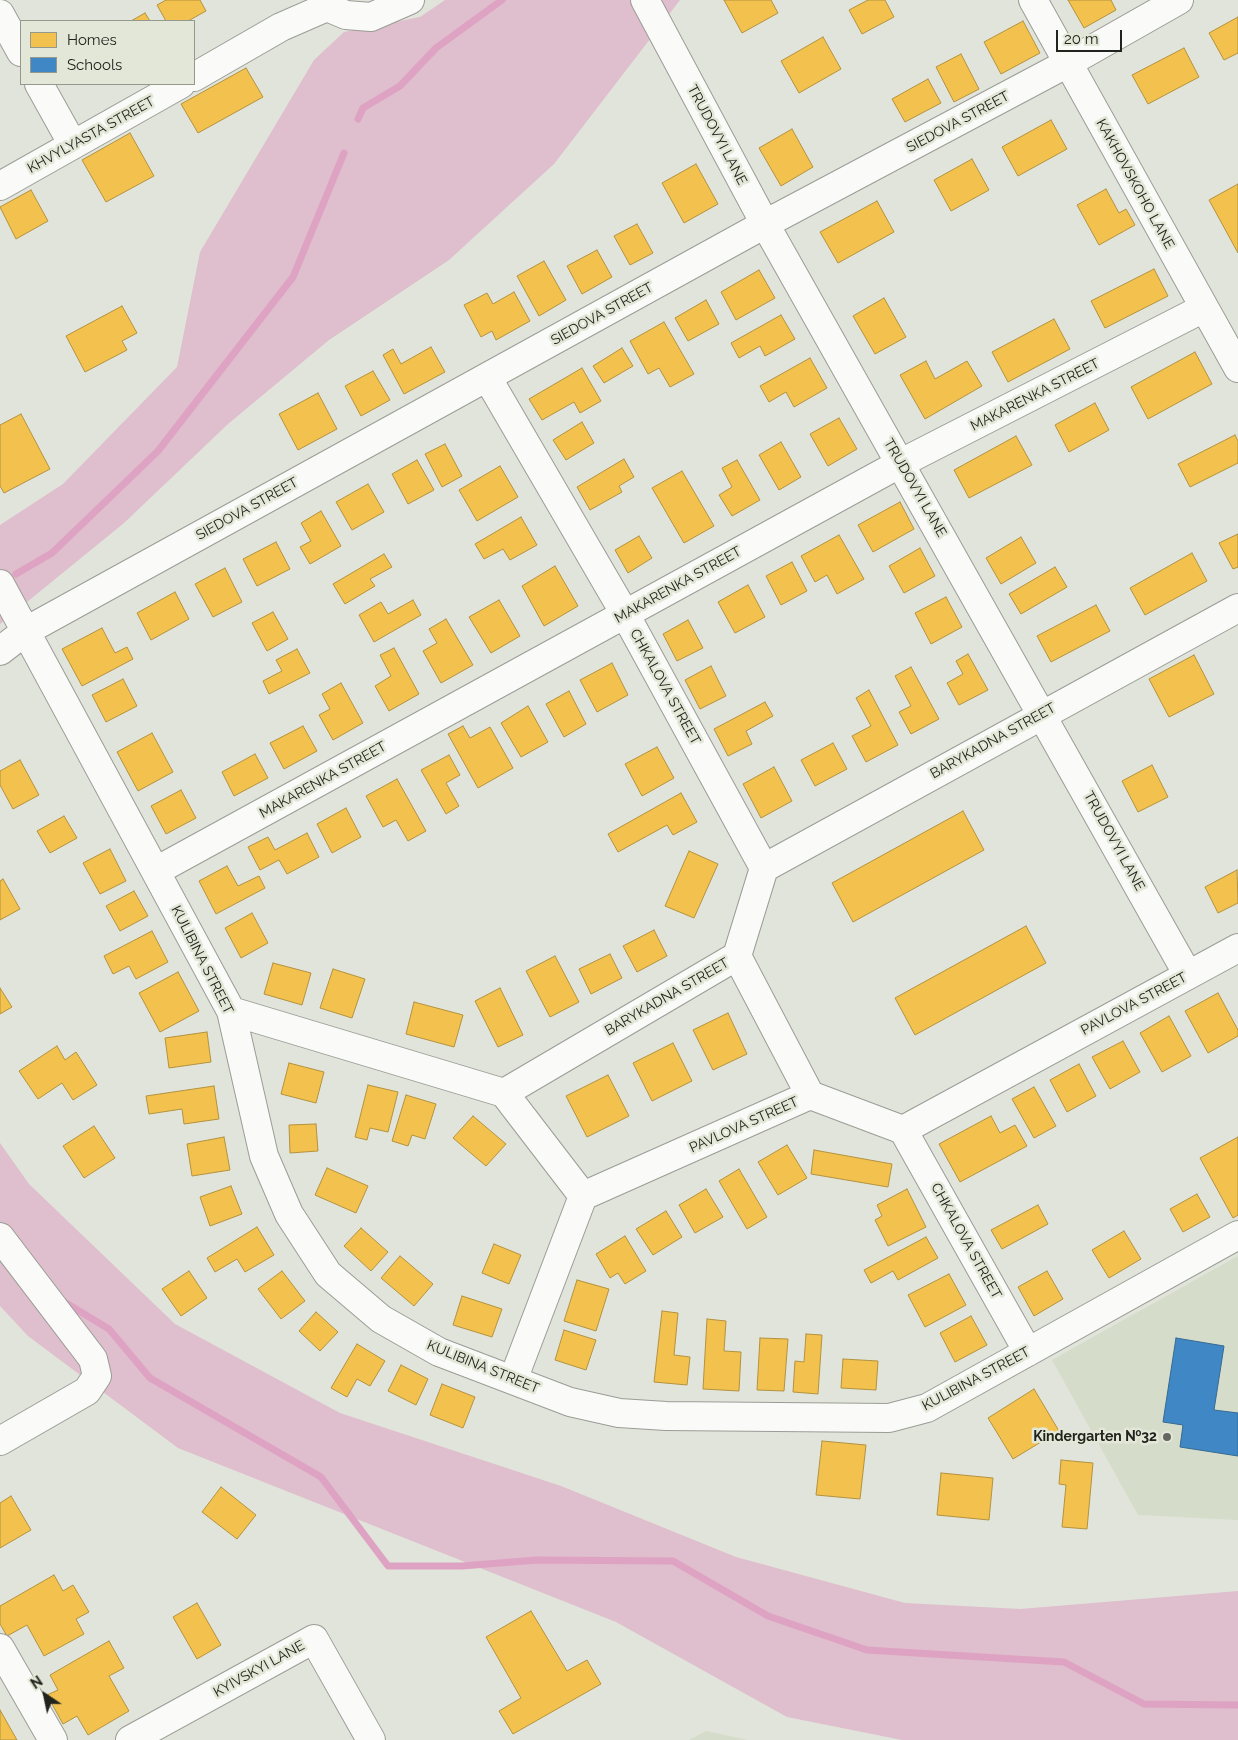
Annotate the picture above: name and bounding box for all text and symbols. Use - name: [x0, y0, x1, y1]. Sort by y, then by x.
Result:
- legend: [20, 20, 195, 85]
- scale bar: [1058, 20, 1124, 52]
- text: 20 m: [1064, 30, 1099, 48]
- text: Homes: [67, 31, 117, 49]
- text: Schools: [67, 56, 122, 74]
- street label: TRUDOVYI LANE: [684, 82, 750, 188]
- street label: SIEDOVA STREET: [904, 88, 1012, 156]
- street label: KHVYLYASTA STREET: [25, 93, 157, 177]
- street label: KAKHOVSKOHO LANE: [1092, 116, 1178, 252]
- street label: SIEDOVA STREET: [548, 279, 656, 349]
- street label: MAKARENKA STREET: [968, 355, 1102, 435]
- street label: TRUDOVYI LANE: [880, 436, 950, 540]
- street label: SIEDOVA STREET: [193, 474, 301, 544]
- street label: MAKARENKA STREET: [612, 543, 744, 627]
- street label: CHKALOVA STREET: [626, 626, 704, 748]
- street label: BARYKADNA STREET: [927, 700, 1059, 782]
- street label: MAKARENKA STREET: [257, 738, 389, 822]
- street label: TRUDOVYI LANE: [1080, 788, 1148, 894]
- street label: KULIBINA STREET: [167, 903, 237, 1017]
- street label: BARYKADNA STREET: [602, 955, 732, 1039]
- street label: PAVLOVA STREET: [1078, 969, 1190, 1039]
- street label: PAVLOVA STREET: [687, 1093, 801, 1157]
- street label: CHKALOVA STREET: [927, 1180, 1005, 1302]
- street label: KULIBINA STREET: [424, 1337, 542, 1397]
- street label: KULIBINA STREET: [919, 1344, 1033, 1414]
- place label: Kindergarten №32: [1033, 1429, 1157, 1445]
- marker: Kindergarten №32: [1161, 1431, 1173, 1443]
- street label: KYIVSKYI LANE: [211, 1637, 307, 1701]
- north arrow: [20, 1670, 70, 1720]
- text: N: [28, 1673, 46, 1692]

